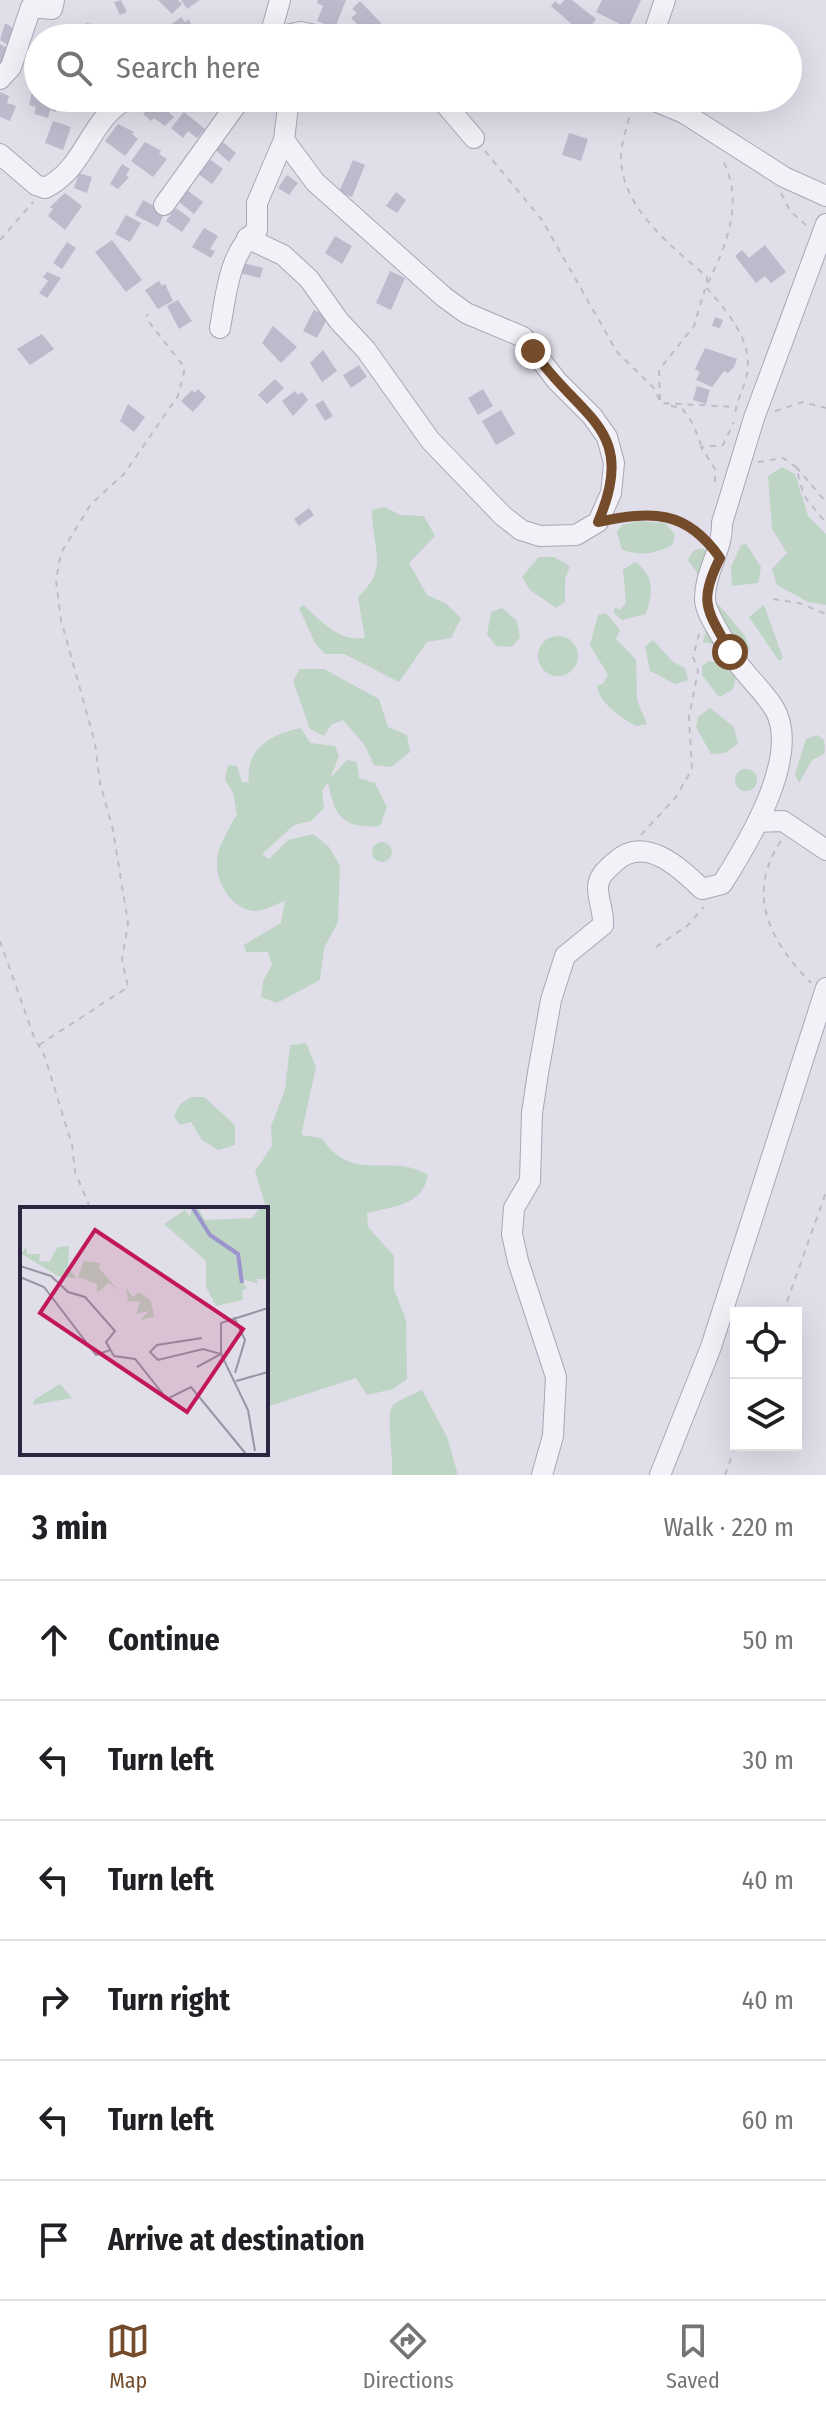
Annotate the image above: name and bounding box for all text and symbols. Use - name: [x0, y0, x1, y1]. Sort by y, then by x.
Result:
- search box: [24, 24, 802, 112]
- icon: search: [52, 46, 96, 90]
- text: Search here: [116, 50, 261, 86]
- route end: [515, 333, 551, 369]
- route start: [712, 634, 748, 670]
- inset map: [20, 1207, 268, 1455]
- map controls: [730, 1307, 802, 1451]
- button: locate: [730, 1307, 802, 1379]
- button: layers: [730, 1379, 802, 1451]
- text: 3 min: [32, 1507, 108, 1548]
- text: Walk · 220 m: [664, 1512, 794, 1543]
- icon: ahead: [32, 1618, 76, 1662]
- text: Continue: [108, 1622, 220, 1658]
- text: 50 m: [742, 1625, 794, 1656]
- icon: left: [32, 1738, 76, 1782]
- text: Turn left: [108, 1742, 214, 1778]
- text: 30 m: [743, 1745, 794, 1776]
- icon: left: [32, 1858, 76, 1902]
- text: Turn left: [108, 1862, 214, 1898]
- text: 40 m: [742, 1865, 794, 1896]
- icon: right: [32, 1978, 76, 2022]
- text: Turn right: [108, 1982, 230, 2018]
- text: 40 m: [742, 1985, 794, 2016]
- icon: left: [32, 2098, 76, 2142]
- text: Turn left: [108, 2102, 214, 2138]
- text: 60 m: [741, 2105, 794, 2136]
- icon: arrive: [32, 2218, 76, 2262]
- text: Arrive at destination: [108, 2222, 365, 2258]
- tab: Map: [106, 2319, 150, 2394]
- tab: Directions: [363, 2319, 454, 2394]
- tab: Saved: [666, 2319, 720, 2394]

